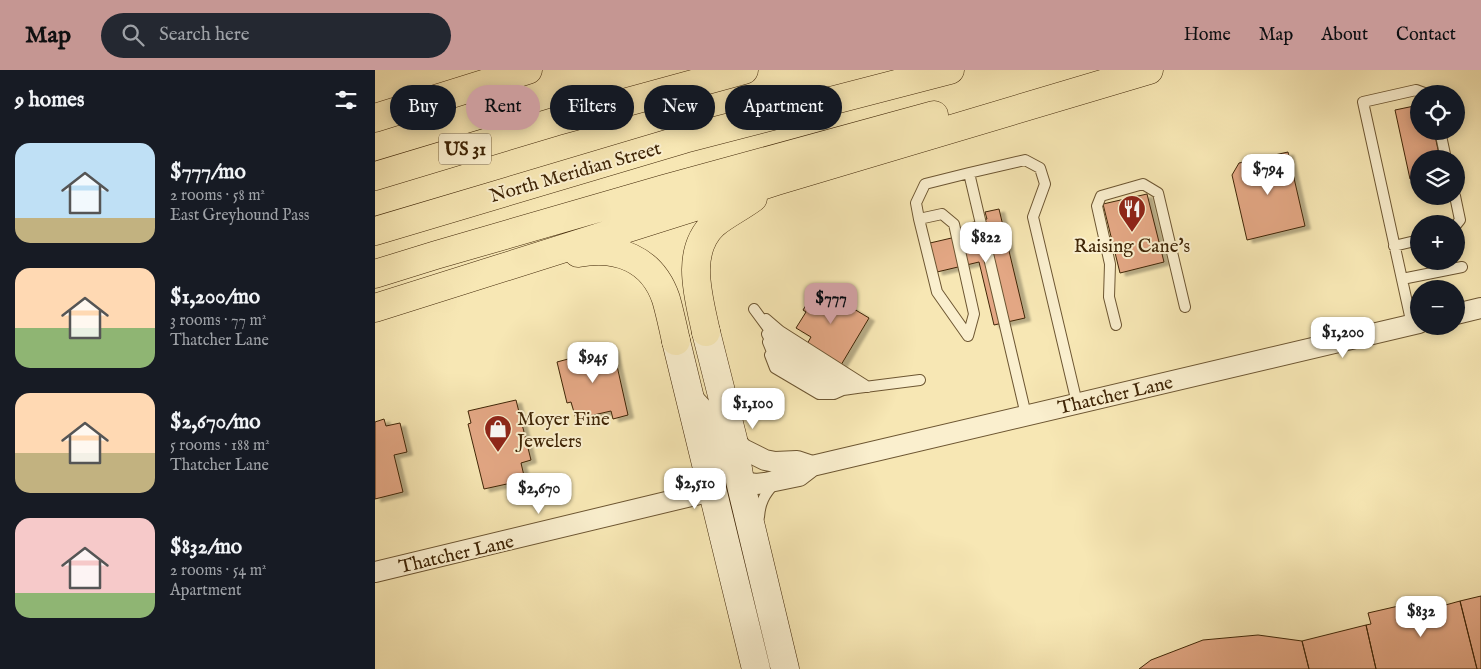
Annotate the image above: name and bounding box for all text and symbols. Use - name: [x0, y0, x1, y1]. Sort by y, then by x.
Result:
- search box: [101, 13, 451, 58]
- text: Map: [25, 20, 71, 51]
- icon: search: [119, 21, 147, 49]
- text: Search here: [159, 23, 250, 47]
- text: Home: [1184, 24, 1231, 47]
- text: Map: [1259, 24, 1293, 47]
- text: About: [1321, 24, 1368, 47]
- text: Contact: [1396, 24, 1456, 47]
- chip: Buy: [390, 85, 456, 130]
- chip: Rent: [466, 85, 540, 130]
- chip: Filters: [550, 85, 634, 130]
- chip: New: [644, 85, 715, 130]
- chip: Apartment: [725, 85, 842, 130]
- map controls: [1410, 85, 1465, 335]
- button: locate: [1410, 85, 1465, 140]
- icon: filters: [332, 86, 360, 114]
- text: 9 homes: [15, 87, 84, 114]
- road number: US 31: [439, 134, 491, 165]
- street label: North Meridian Street: [487, 137, 664, 209]
- button: layers: [1410, 150, 1465, 205]
- pin: $794: [1238, 154, 1298, 196]
- text: $777/mo: [170, 159, 246, 186]
- text: $794: [1252, 160, 1284, 180]
- icon: home: [55, 163, 115, 223]
- text: 2 rooms · 58 m²: [170, 186, 265, 206]
- restaurant icon: Raising Cane's: [1117, 194, 1147, 233]
- text: East Greyhound Pass: [170, 206, 309, 226]
- button: +: [1410, 215, 1465, 270]
- pin: $822: [956, 222, 1016, 264]
- text: $822: [971, 228, 1001, 248]
- place label: Raising Cane's: [1074, 235, 1190, 259]
- button: −: [1410, 280, 1465, 335]
- pin: $777: [801, 282, 861, 325]
- text: $1,200/mo: [170, 284, 260, 311]
- icon: home: [55, 288, 115, 348]
- text: $777: [815, 289, 847, 309]
- text: 3 rooms · 77 m²: [170, 311, 266, 331]
- pin: $1,200: [1302, 316, 1384, 359]
- text: $1,200: [1322, 323, 1364, 343]
- text: Thatcher Lane: [170, 331, 269, 351]
- pin: $945: [563, 342, 623, 384]
- text: $945: [578, 348, 608, 368]
- street label: Thatcher Lane: [1056, 371, 1176, 421]
- pin: $1,100: [712, 388, 794, 430]
- text: $1,100: [733, 394, 773, 414]
- place label: Moyer Fine Jewelers: [515, 408, 610, 454]
- text: $2,670/mo: [170, 409, 261, 436]
- icon: home: [55, 413, 115, 473]
- shop icon: Moyer Fine Jewelers: [483, 414, 513, 453]
- text: 5 rooms · 188 m²: [170, 436, 270, 456]
- text: Thatcher Lane: [170, 456, 269, 476]
- pin: $2,510: [654, 468, 736, 510]
- pin: $2,670: [498, 472, 580, 515]
- text: $2,510: [675, 474, 715, 494]
- text: $2,670: [518, 479, 560, 499]
- street label: Thatcher Lane: [397, 530, 517, 580]
- text: $832/mo: [170, 534, 242, 561]
- icon: home: [55, 538, 115, 598]
- text: 2 rooms · 54 m²: [170, 561, 267, 581]
- text: Apartment: [170, 581, 241, 601]
- pin: $832: [1391, 596, 1451, 638]
- text: $832: [1407, 602, 1435, 622]

